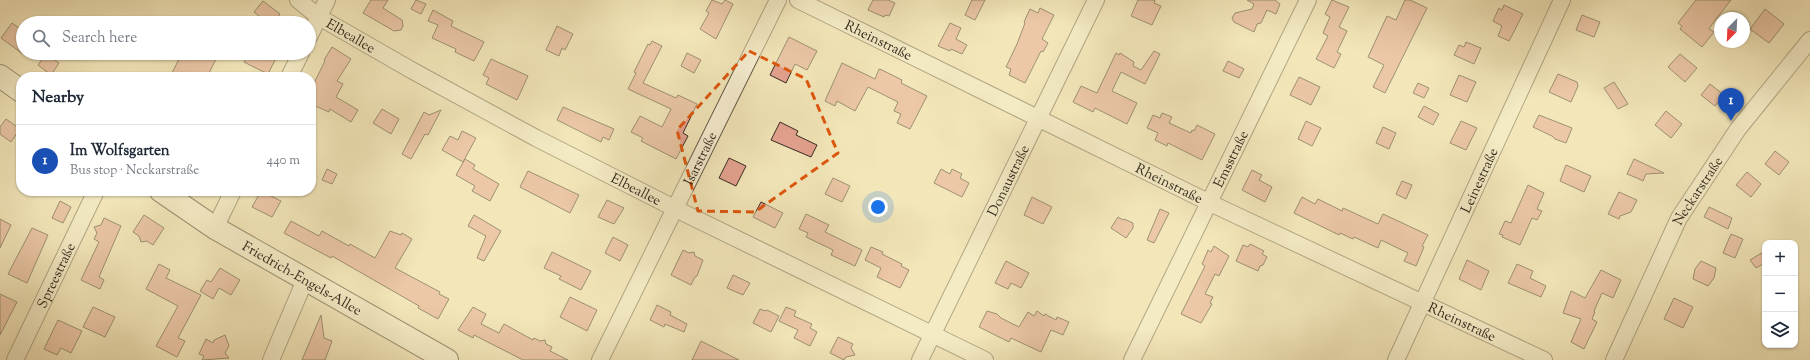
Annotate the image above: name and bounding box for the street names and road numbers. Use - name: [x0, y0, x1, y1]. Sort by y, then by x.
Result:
- street label: Elbeallee: [322, 15, 378, 59]
- street label: Rheinstraße: [841, 16, 915, 67]
- street label: Emsstraße: [1210, 128, 1255, 192]
- street label: Isarstraße: [680, 129, 723, 189]
- street label: Donaustraße: [984, 142, 1036, 220]
- street label: Leinestraße: [1457, 145, 1504, 217]
- street label: Neckarstraße: [1669, 153, 1729, 229]
- street label: Rheinstraße: [1131, 160, 1206, 210]
- street label: Elbeallee: [607, 170, 664, 212]
- street label: Friedrich-Engels-Allee: [238, 237, 365, 321]
- street label: Spreestraße: [33, 240, 82, 312]
- street label: Rheinstraße: [1424, 299, 1499, 348]

